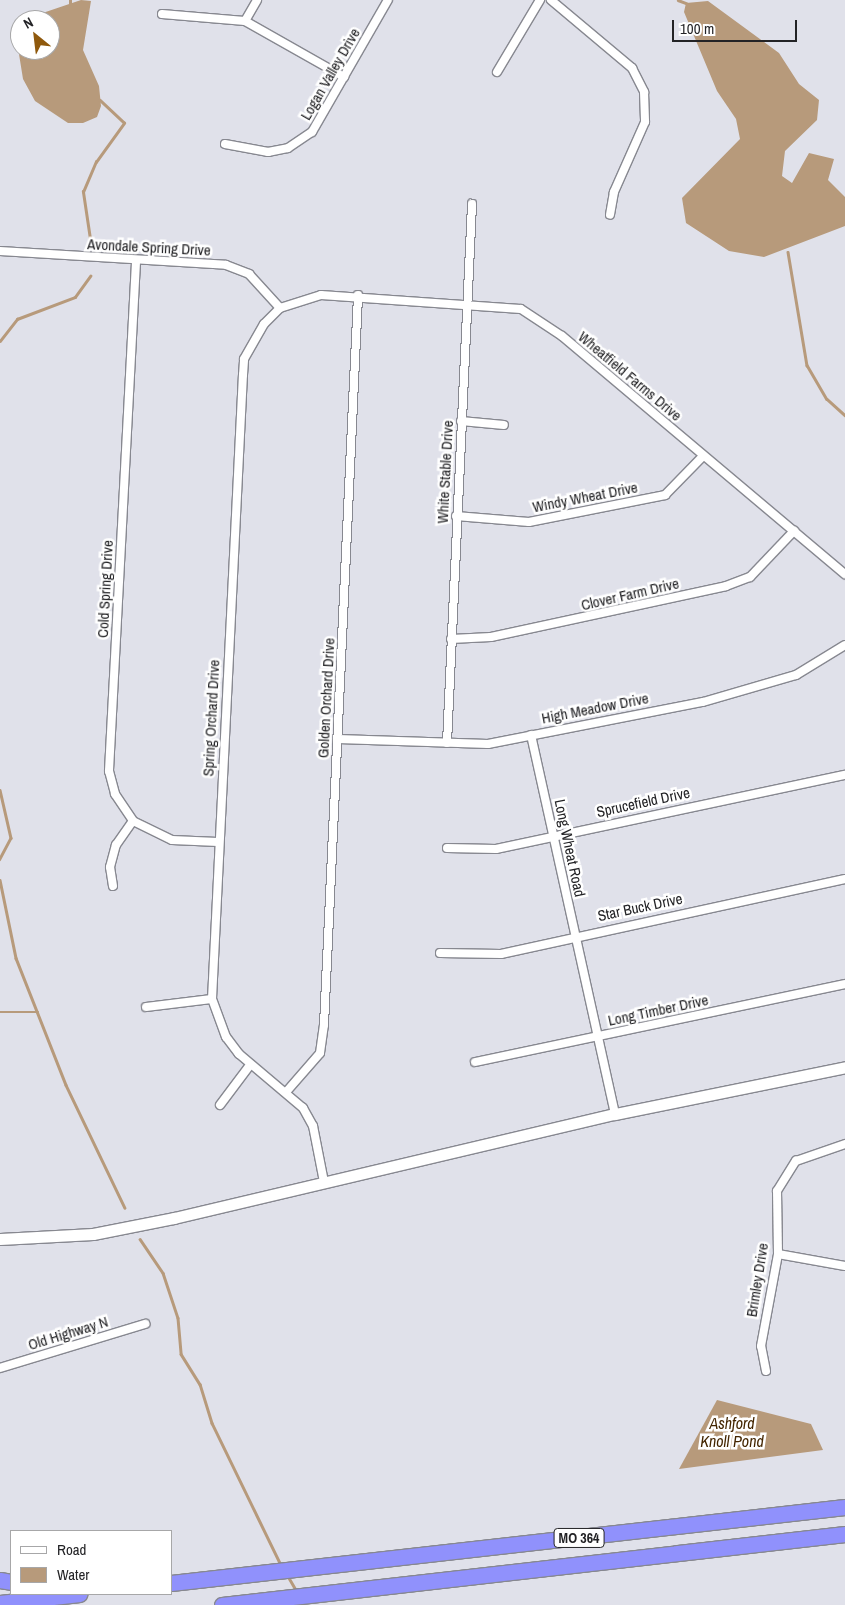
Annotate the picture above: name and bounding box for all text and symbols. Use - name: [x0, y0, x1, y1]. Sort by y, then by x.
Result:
- north arrow: [10, 10, 60, 60]
- scale bar: [675, 10, 800, 42]
- text: N: [20, 13, 36, 33]
- text: 100 m: [680, 18, 714, 39]
- street label: Logan Valley Drive: [296, 25, 364, 123]
- street label: Avondale Spring Drive: [87, 235, 211, 259]
- street label: Wheatfield Farms Drive: [575, 328, 685, 424]
- street label: White Stable Drive: [433, 420, 457, 524]
- street label: Windy Wheat Drive: [531, 478, 639, 516]
- street label: Cold Spring Drive: [93, 540, 117, 638]
- street label: Clover Farm Drive: [579, 574, 681, 614]
- street label: Golden Orchard Drive: [314, 637, 338, 759]
- street label: Spring Orchard Drive: [199, 659, 223, 777]
- street label: High Meadow Drive: [540, 689, 650, 727]
- street label: Sprucefield Drive: [595, 783, 691, 821]
- street label: Long Wheat Road: [551, 798, 589, 898]
- street label: Star Buck Drive: [596, 889, 684, 925]
- street label: Long Timber Drive: [606, 991, 710, 1029]
- street label: Brimley Drive: [742, 1242, 772, 1318]
- street label: Old Highway N: [26, 1312, 110, 1354]
- water label: Ashford Knoll Pond: [700, 1413, 764, 1451]
- road number: MO 364: [553, 1526, 605, 1550]
- legend: [10, 1530, 172, 1595]
- text: Road: [57, 1539, 86, 1560]
- text: Water: [57, 1564, 89, 1585]

